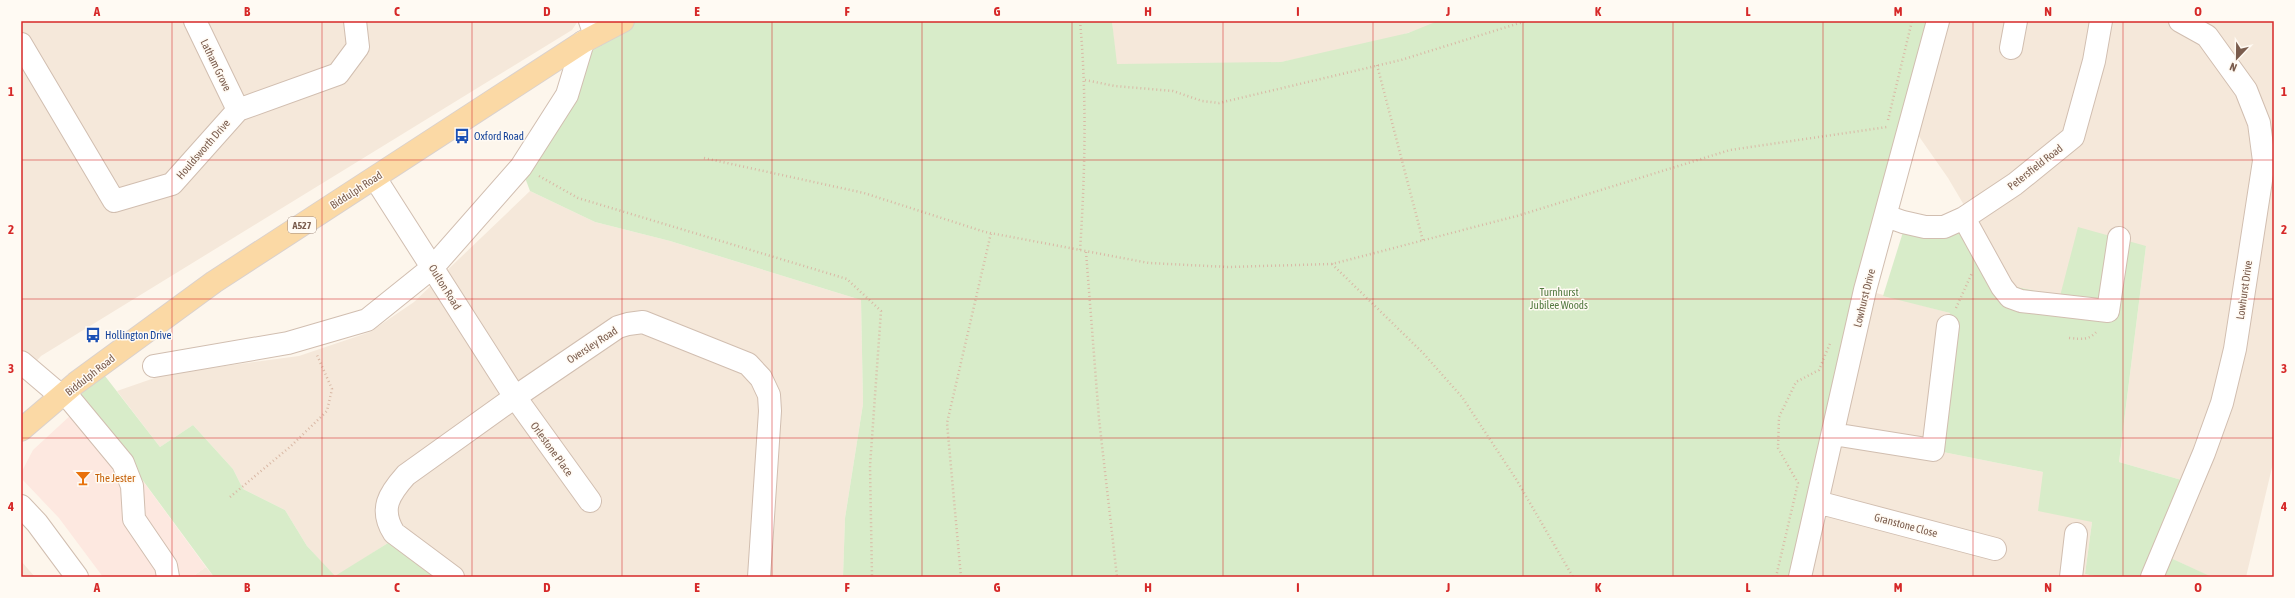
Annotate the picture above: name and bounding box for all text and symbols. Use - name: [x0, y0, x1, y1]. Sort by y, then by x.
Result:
- text: A: [93, 4, 101, 19]
- text: B: [244, 4, 251, 19]
- text: C: [394, 4, 400, 19]
- text: D: [543, 4, 551, 19]
- text: E: [694, 4, 700, 19]
- text: F: [844, 4, 850, 19]
- text: G: [994, 4, 1001, 19]
- text: H: [1144, 4, 1152, 19]
- text: I: [1296, 4, 1300, 19]
- text: J: [1445, 4, 1450, 19]
- text: K: [1595, 4, 1602, 19]
- text: L: [1745, 4, 1751, 19]
- text: M: [1894, 4, 1903, 19]
- text: N: [2044, 4, 2052, 19]
- text: O: [2194, 4, 2202, 19]
- street label: Latham Grove: [198, 37, 234, 93]
- north arrow: [2217, 38, 2257, 78]
- text: N: [2228, 60, 2239, 74]
- text: 1: [8, 84, 14, 99]
- text: 1: [2281, 84, 2287, 99]
- street label: Houldsworth Drive: [174, 117, 232, 181]
- bus stop icon: Oxford Road: [453, 127, 471, 145]
- place label: Oxford Road: [474, 130, 524, 142]
- street label: Petersfield Road: [2005, 142, 2065, 192]
- street label: Biddulph Road: [328, 169, 384, 211]
- road number: A527: [288, 217, 316, 233]
- text: 2: [8, 222, 14, 237]
- text: 2: [2281, 222, 2287, 237]
- street label: Lowhurst Drive: [2234, 260, 2254, 320]
- street label: Oulton Road: [426, 262, 464, 312]
- street label: Lowhurst Drive: [1851, 268, 1877, 328]
- park label: Turnhurst Jubilee Woods: [1530, 286, 1588, 311]
- street label: Oversley Road: [565, 324, 619, 366]
- bus stop icon: Hollington Drive: [84, 326, 102, 344]
- place label: Hollington Drive: [105, 329, 171, 341]
- street label: Biddulph Road: [63, 352, 117, 398]
- text: 3: [8, 361, 14, 376]
- text: 3: [2281, 361, 2287, 376]
- street label: Orlestone Place: [528, 420, 576, 478]
- bar icon: The Jester: [74, 469, 92, 487]
- place label: The Jester: [95, 472, 136, 484]
- text: 4: [7, 499, 14, 514]
- text: 4: [2280, 499, 2287, 514]
- street label: Granstone Close: [1873, 511, 1939, 539]
- text: A: [93, 580, 101, 595]
- text: B: [244, 580, 251, 595]
- text: C: [394, 580, 400, 595]
- text: D: [543, 580, 551, 595]
- text: E: [694, 580, 700, 595]
- text: F: [844, 580, 850, 595]
- text: G: [994, 580, 1001, 595]
- text: H: [1144, 580, 1152, 595]
- text: I: [1296, 580, 1300, 595]
- text: J: [1445, 580, 1450, 595]
- text: K: [1595, 580, 1602, 595]
- text: L: [1745, 580, 1751, 595]
- text: M: [1894, 580, 1903, 595]
- text: N: [2044, 580, 2052, 595]
- text: O: [2194, 580, 2202, 595]

